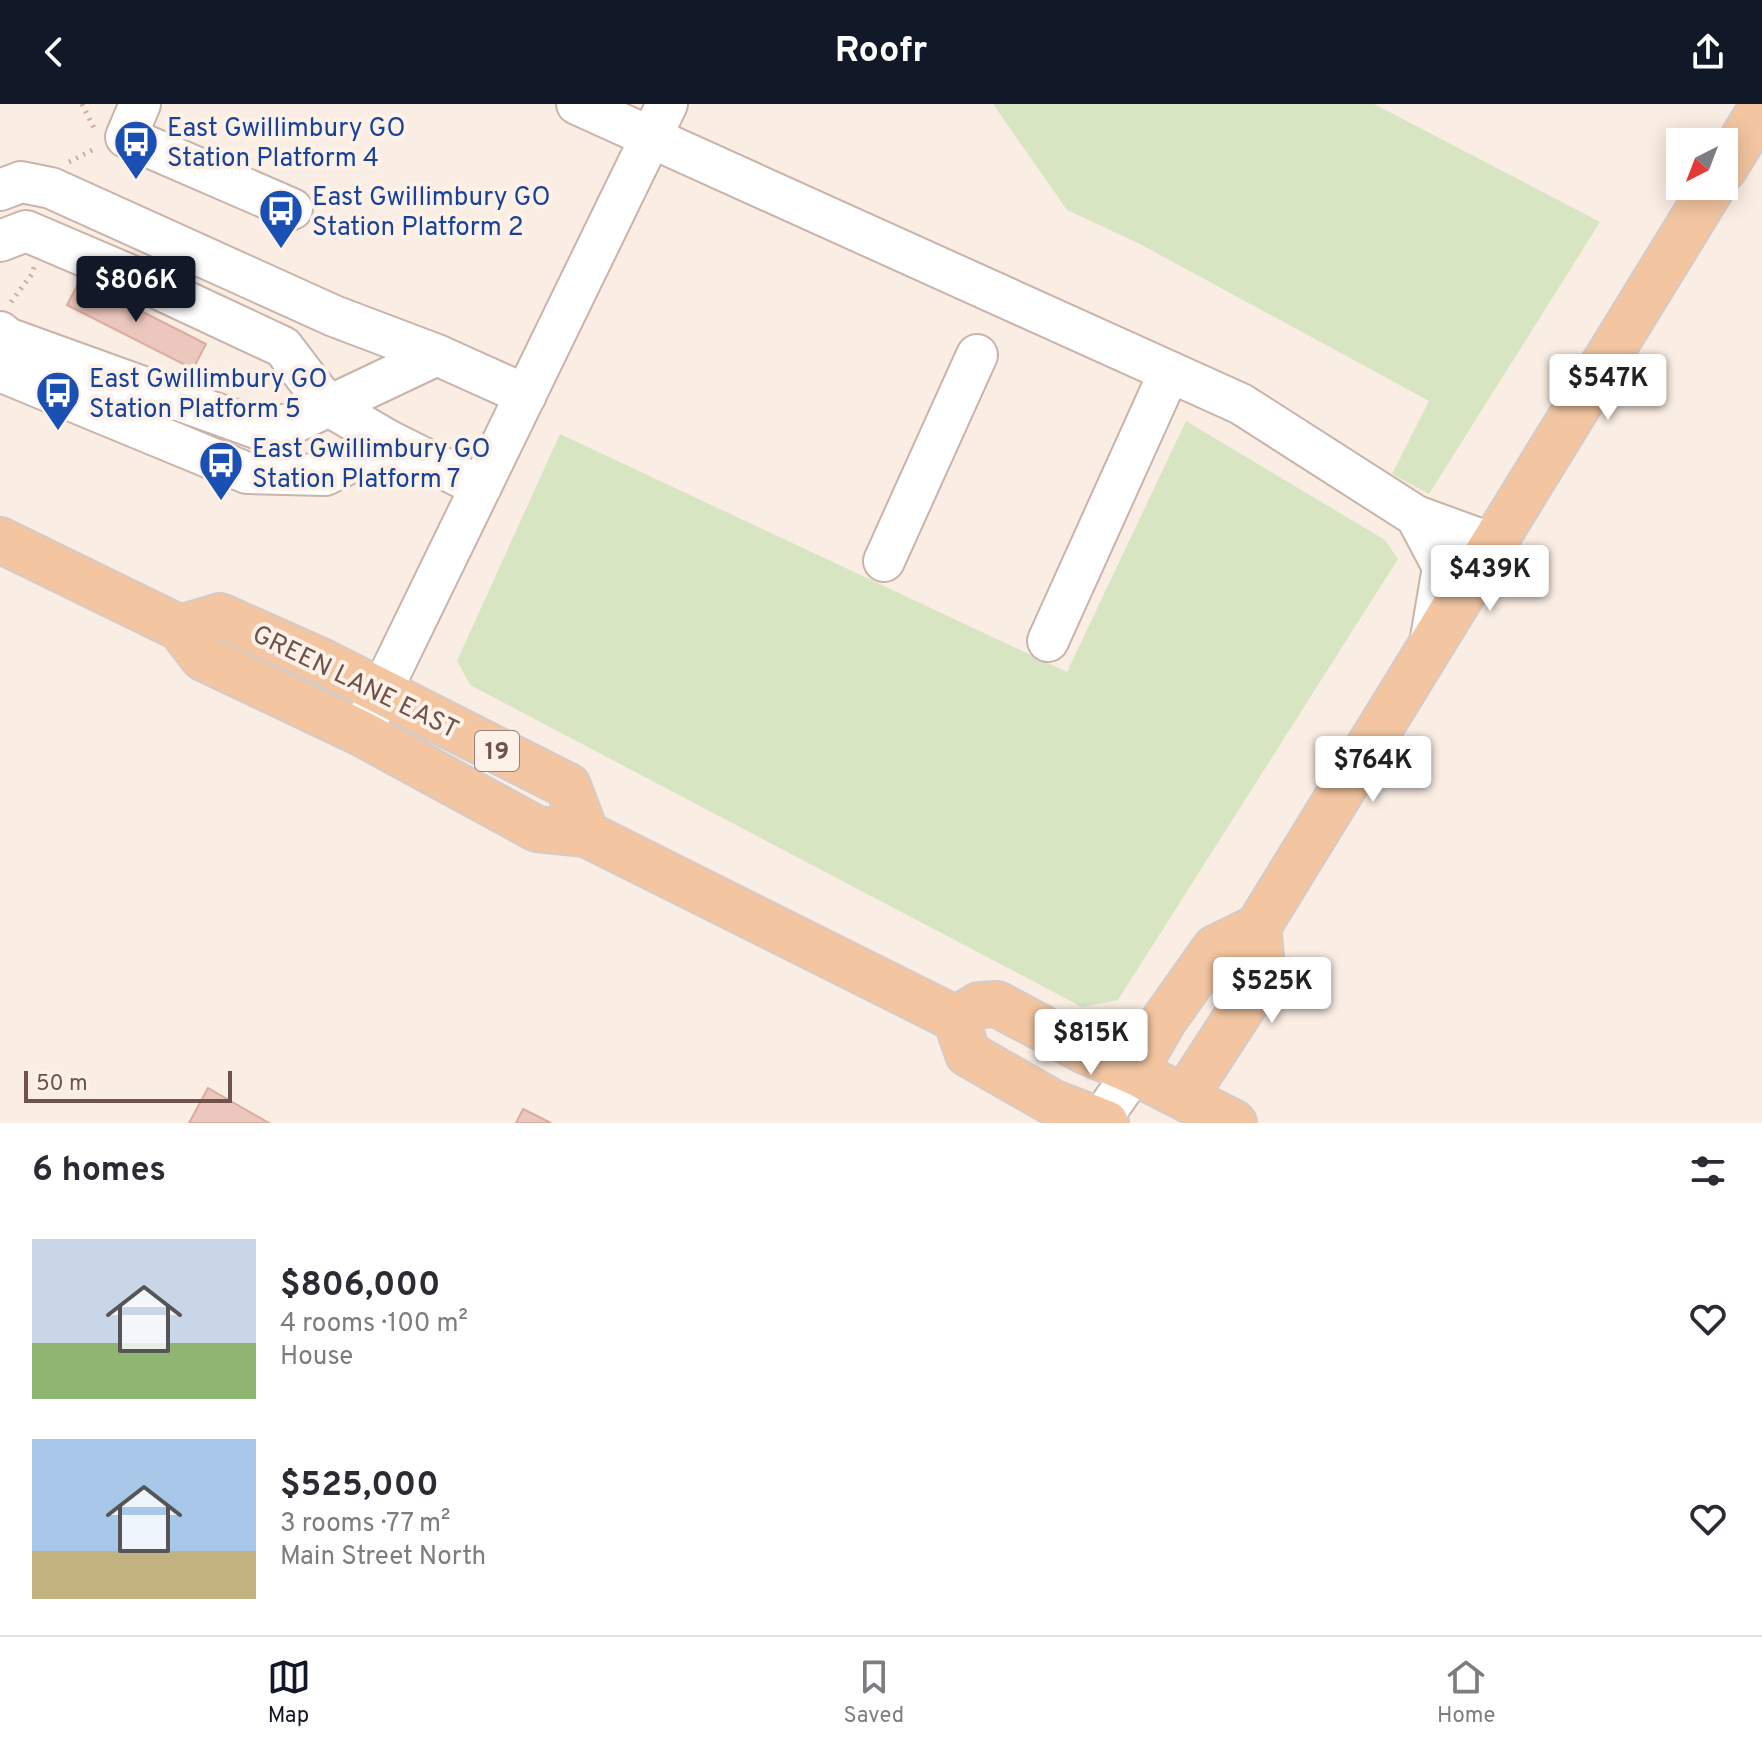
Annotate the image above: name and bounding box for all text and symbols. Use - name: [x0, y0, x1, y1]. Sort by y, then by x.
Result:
- text: Roofr: [835, 29, 927, 75]
- icon: back: [32, 30, 76, 74]
- icon: share: [1686, 30, 1730, 74]
- place label: East Gwillimbury GO Station Platform 4: [167, 113, 405, 176]
- bus stop icon: East Gwillimbury GO Station Platform 4: [112, 118, 160, 181]
- north arrow: [1666, 128, 1738, 200]
- map controls: [1666, 128, 1738, 200]
- place label: East Gwillimbury GO Station Platform 2: [312, 182, 550, 245]
- bus stop icon: East Gwillimbury GO Station Platform 2: [257, 187, 305, 250]
- pin: $806K: [80, 256, 192, 324]
- text: $806K: [94, 265, 178, 298]
- pin: $547K: [1552, 354, 1664, 422]
- text: $547K: [1567, 363, 1649, 396]
- place label: East Gwillimbury GO Station Platform 5: [89, 364, 327, 427]
- bus stop icon: East Gwillimbury GO Station Platform 5: [34, 369, 82, 432]
- place label: East Gwillimbury GO Station Platform 7: [252, 434, 490, 497]
- bus stop icon: East Gwillimbury GO Station Platform 7: [197, 439, 245, 502]
- pin: $439K: [1434, 545, 1546, 613]
- text: $439K: [1449, 554, 1531, 587]
- street label: GREEN LANE EAST: [246, 619, 464, 748]
- road number: 19: [475, 731, 519, 771]
- pin: $764K: [1317, 736, 1429, 804]
- text: $764K: [1333, 745, 1413, 778]
- pin: $525K: [1216, 957, 1328, 1025]
- text: $525K: [1231, 966, 1313, 999]
- pin: $815K: [1035, 1009, 1147, 1077]
- text: $815K: [1053, 1018, 1129, 1051]
- scale bar: [24, 1067, 232, 1103]
- text: 50 m: [36, 1071, 88, 1098]
- icon: filters: [1686, 1149, 1730, 1193]
- text: 6 homes: [32, 1150, 166, 1193]
- text: $806,000: [280, 1265, 440, 1308]
- icon: home: [96, 1271, 192, 1367]
- icon: heart: [1686, 1297, 1730, 1341]
- text: 4 rooms · 100 m²: [280, 1308, 468, 1341]
- text: House: [280, 1341, 353, 1374]
- text: $525,000: [280, 1465, 439, 1508]
- icon: home: [96, 1471, 192, 1567]
- icon: heart: [1686, 1497, 1730, 1541]
- text: 3 rooms · 77 m²: [280, 1508, 450, 1541]
- text: Main Street North: [280, 1541, 486, 1574]
- tab: Map: [267, 1655, 311, 1730]
- tab: Saved: [844, 1655, 904, 1730]
- tab: Home: [1437, 1655, 1495, 1730]

